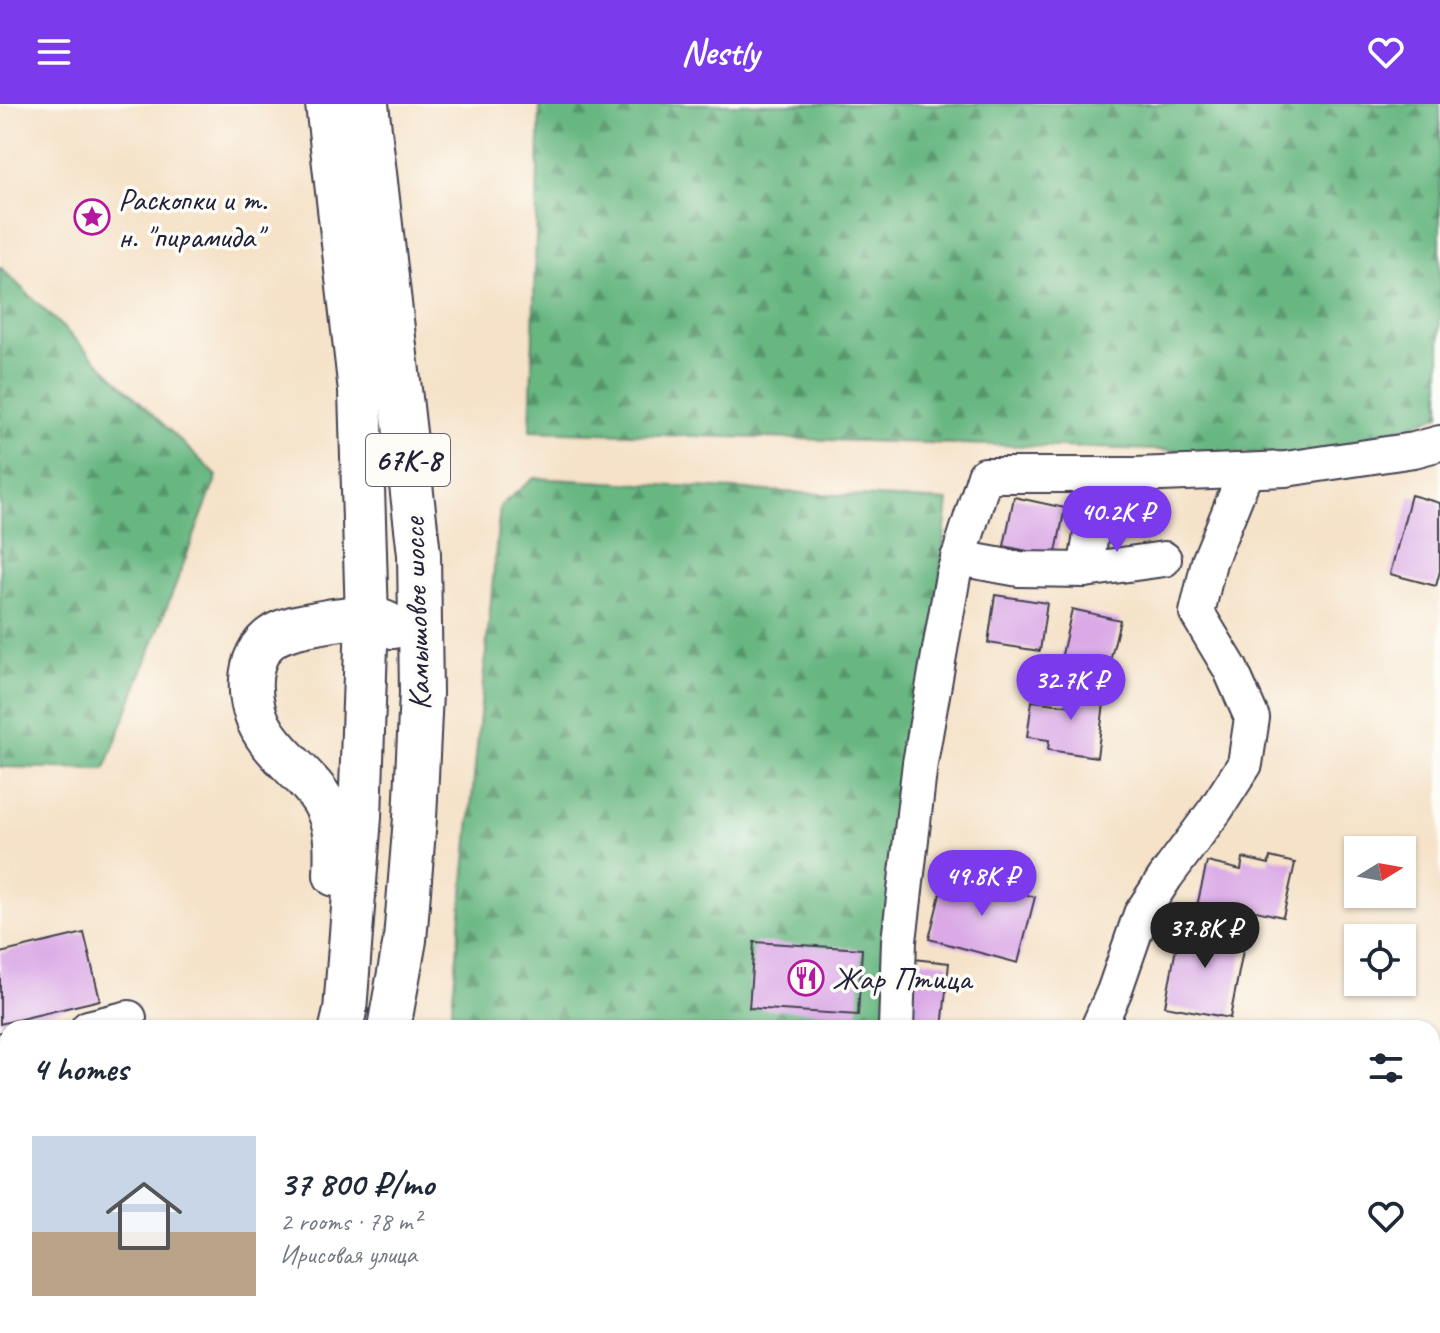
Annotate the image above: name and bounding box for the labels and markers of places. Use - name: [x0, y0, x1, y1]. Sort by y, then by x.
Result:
- place label: Раскопки и т. н. "пирамида": [118, 179, 269, 257]
- place icon: Раскопки и т. н. "пирамида": [73, 198, 111, 236]
- pin: 40.2K ₽: [1043, 486, 1191, 554]
- pin: 32.7K ₽: [997, 654, 1145, 722]
- pin: 49.8K ₽: [908, 850, 1056, 918]
- pin: 37.8K ₽: [1131, 902, 1279, 970]
- place label: Жар Птица: [832, 958, 974, 999]
- restaurant icon: Жар Птица: [787, 959, 825, 997]

